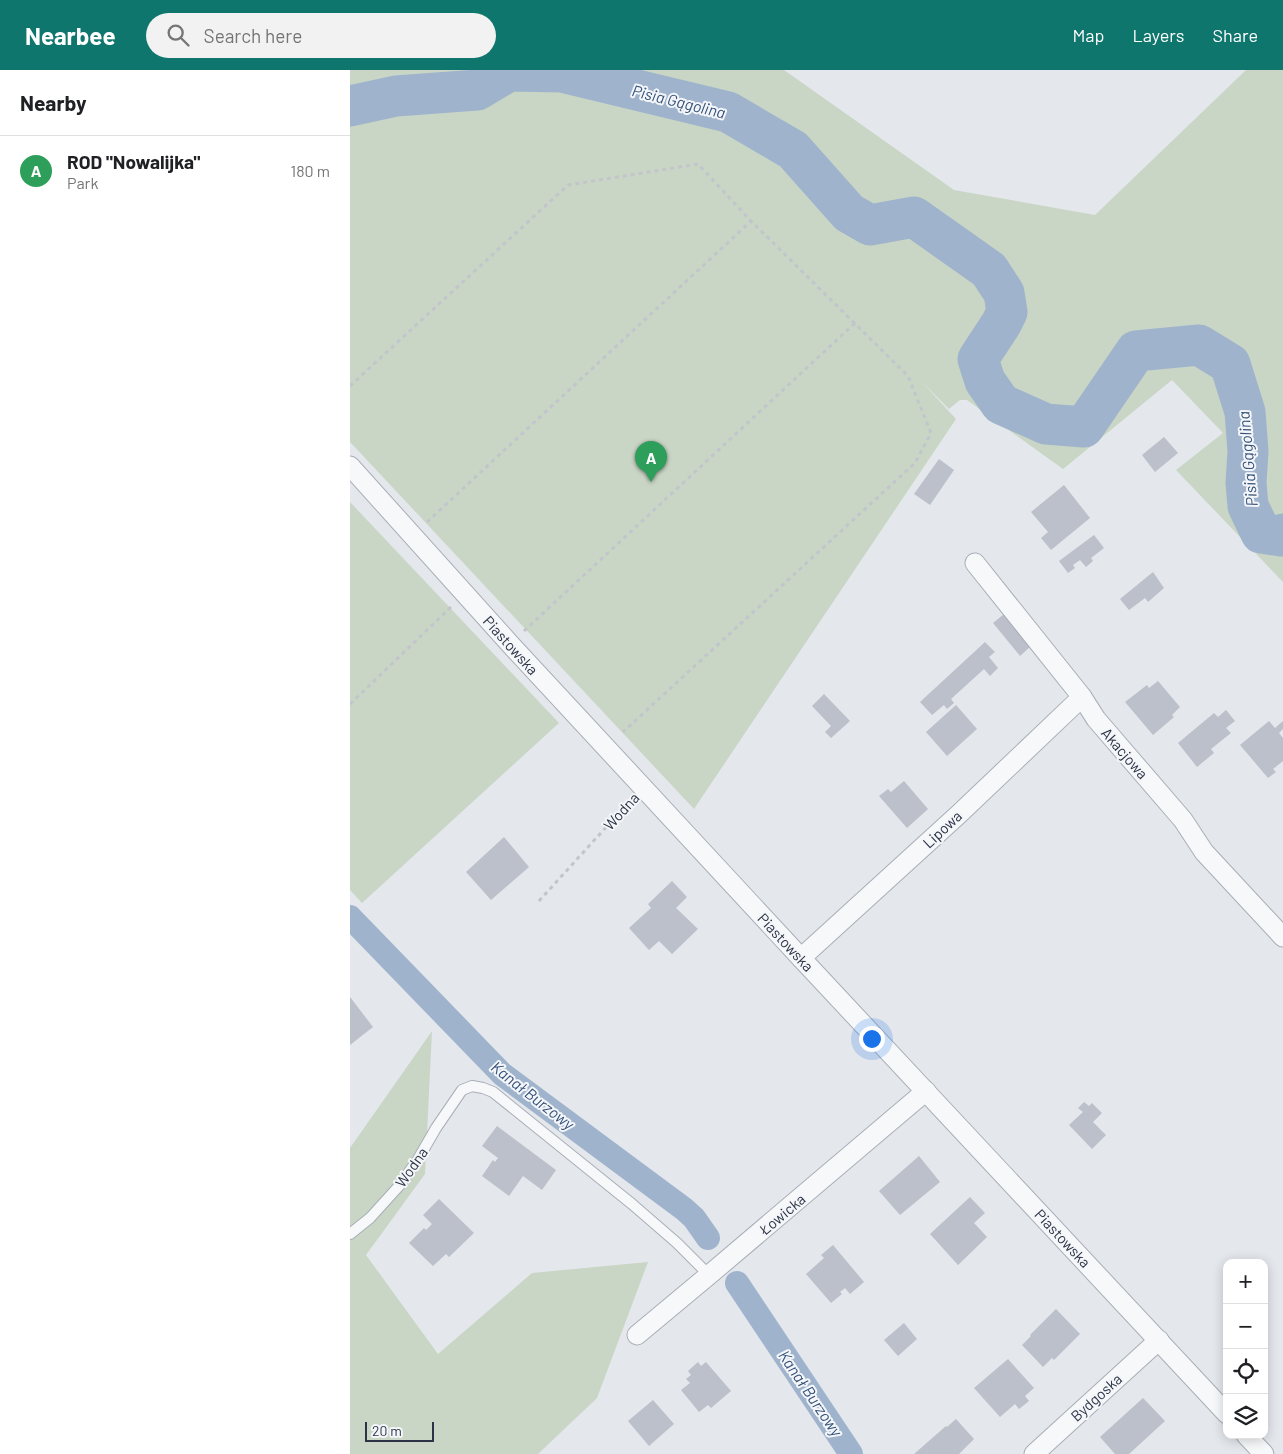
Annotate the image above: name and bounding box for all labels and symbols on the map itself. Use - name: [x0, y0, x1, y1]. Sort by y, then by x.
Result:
- water label: Pisia Gągolina: [630, 80, 728, 122]
- water label: Pisia Gągolina: [1233, 411, 1261, 507]
- pin: A: [635, 441, 667, 482]
- street label: Piastowska: [480, 612, 542, 678]
- street label: Akacjowa: [1098, 724, 1152, 782]
- street label: Wodna: [599, 788, 643, 834]
- street label: Lipowa: [919, 806, 965, 852]
- street label: Piastowska: [754, 909, 818, 975]
- your location: [859, 1026, 885, 1052]
- water label: Kanał Burzowy: [488, 1057, 579, 1134]
- street label: Wodna: [391, 1144, 431, 1190]
- street label: Łowicka: [755, 1190, 809, 1239]
- street label: Piastowska: [1031, 1205, 1095, 1271]
- water label: Kanał Burzowy: [775, 1346, 847, 1440]
- street label: Bydgoska: [1067, 1369, 1125, 1425]
- scale bar: [365, 1419, 434, 1442]

